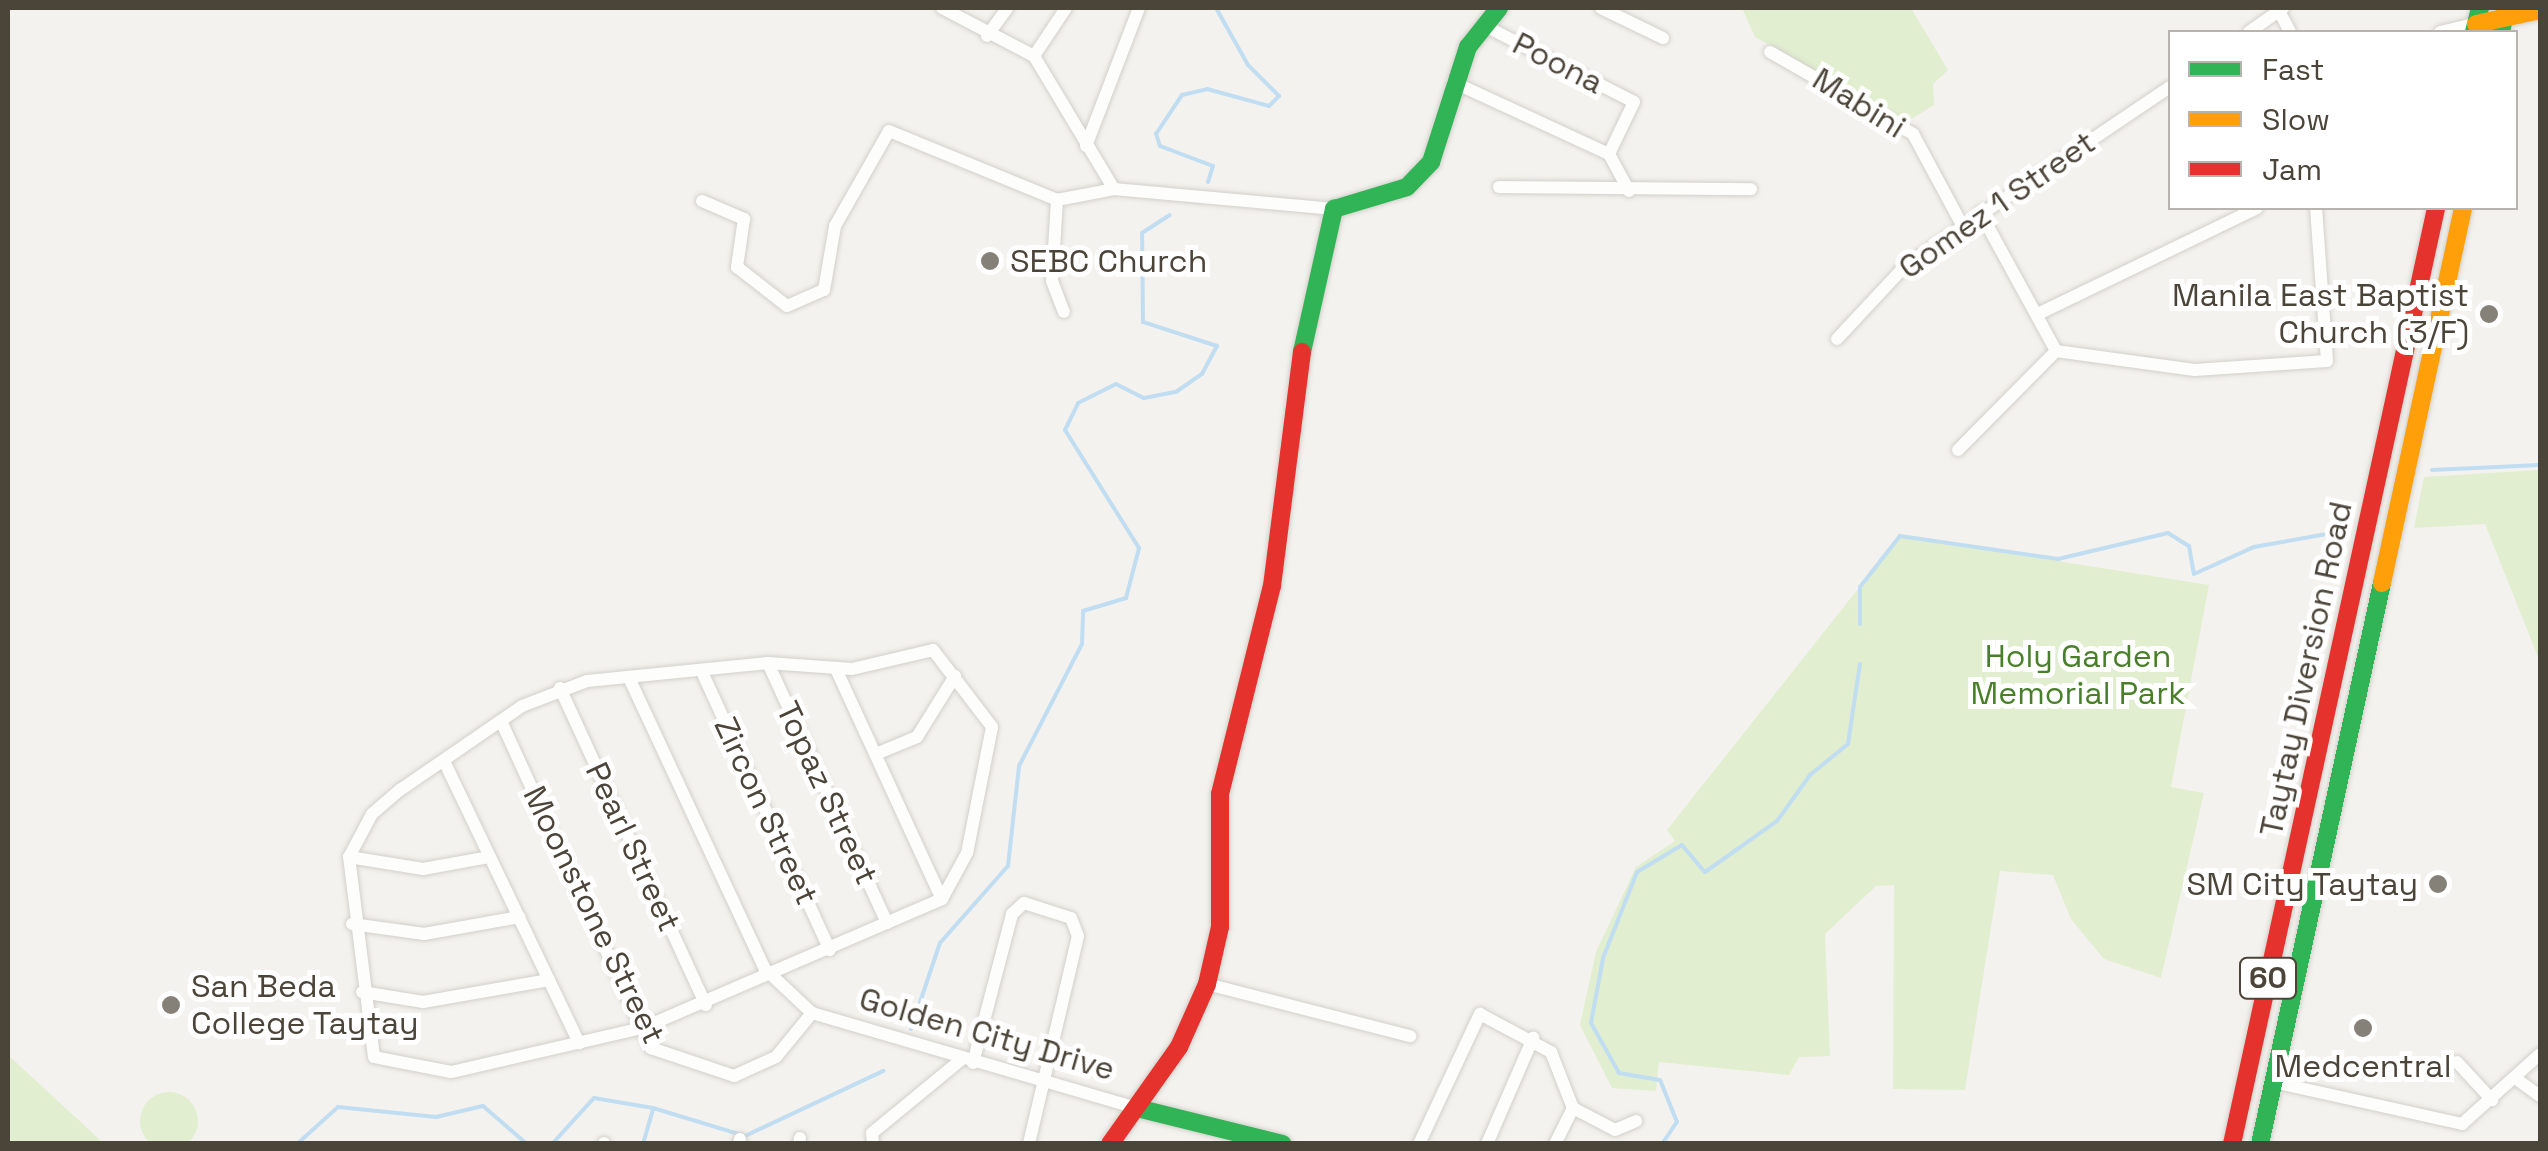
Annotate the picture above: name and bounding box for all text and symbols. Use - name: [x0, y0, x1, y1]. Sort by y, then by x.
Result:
- street label: Poona: [1506, 24, 1610, 102]
- legend: [2168, 30, 2518, 210]
- text: Fast: [2262, 50, 2324, 89]
- street label: Mabini: [1806, 60, 1912, 146]
- text: Slow: [2262, 100, 2330, 139]
- street label: Gomez 1 Street: [1891, 123, 2103, 287]
- text: Jam: [2262, 150, 2322, 189]
- place label: SEBC Church: [1010, 242, 1207, 280]
- marker: SEBC Church: [979, 250, 1001, 272]
- place label: Manila East Baptist Church (3/F): [2172, 277, 2469, 352]
- marker: Manila East Baptist Church (3/F): [2478, 303, 2500, 325]
- street label: Taytay Diversion Road: [2252, 498, 2360, 840]
- park label: Holy Garden Memorial Park: [1971, 638, 2185, 713]
- street label: Topaz Street: [768, 696, 886, 890]
- street label: Zircon Street: [706, 711, 826, 911]
- street label: Pearl Street: [577, 756, 689, 938]
- street label: Moonstone Street: [515, 780, 673, 1050]
- place label: SM City Taytay: [2186, 865, 2418, 903]
- marker: SM City Taytay: [2427, 873, 2449, 895]
- road number: 60: [2238, 953, 2298, 1003]
- place label: San Beda College Taytay: [191, 968, 419, 1043]
- street label: Golden City Drive: [855, 979, 1119, 1089]
- marker: San Beda College Taytay: [160, 994, 182, 1016]
- marker: Medcentral: [2350, 1015, 2376, 1041]
- place label: Medcentral: [2275, 1047, 2451, 1085]

